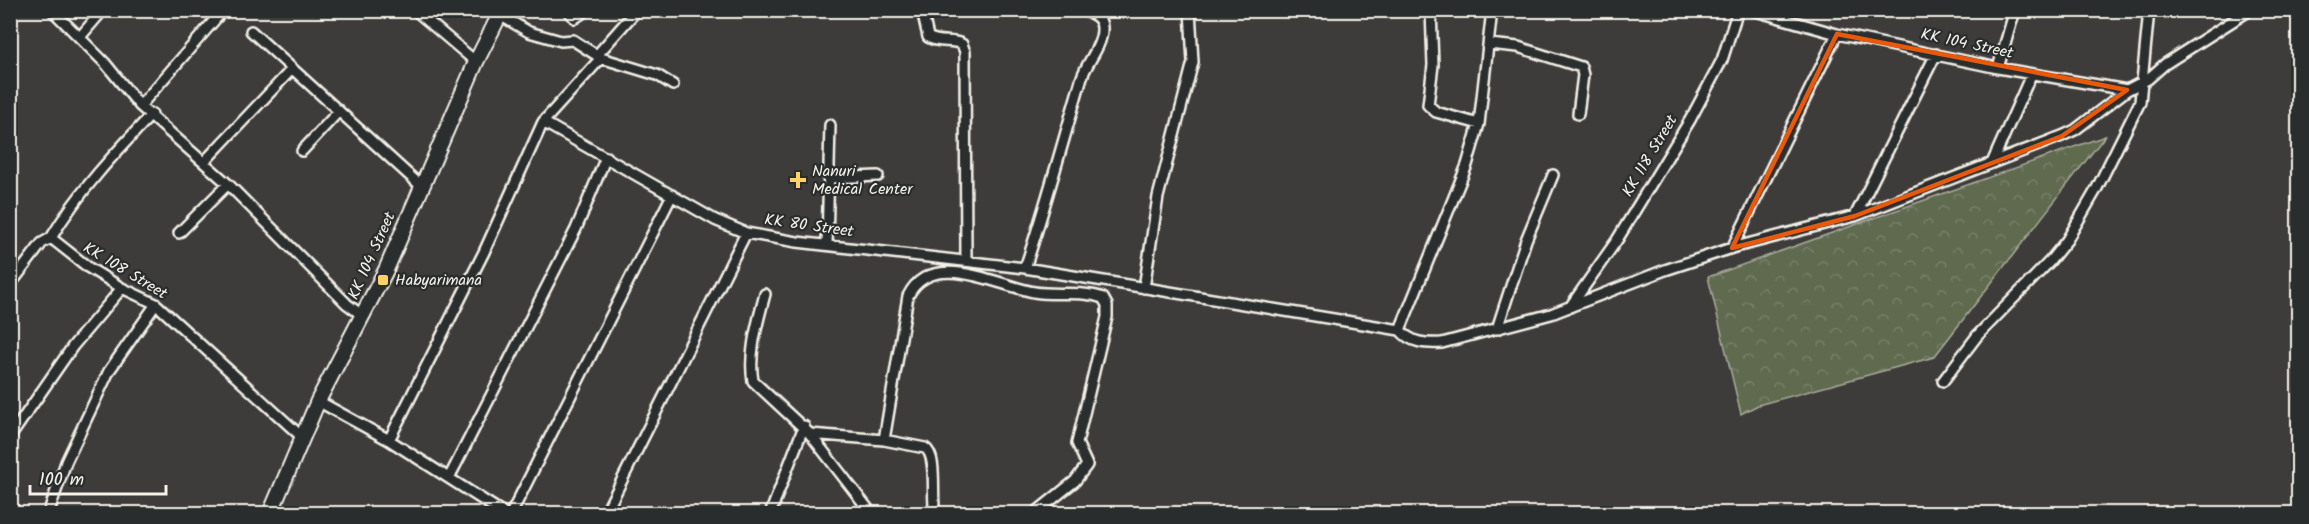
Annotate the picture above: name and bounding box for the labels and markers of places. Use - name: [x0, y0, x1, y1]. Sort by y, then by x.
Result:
- place label: Nanuri Medical Center: [812, 159, 914, 202]
- marker: Nanuri Medical Center: [789, 171, 807, 189]
- place label: Habyarimana: [395, 268, 482, 293]
- marker: Habyarimana: [376, 273, 390, 287]

